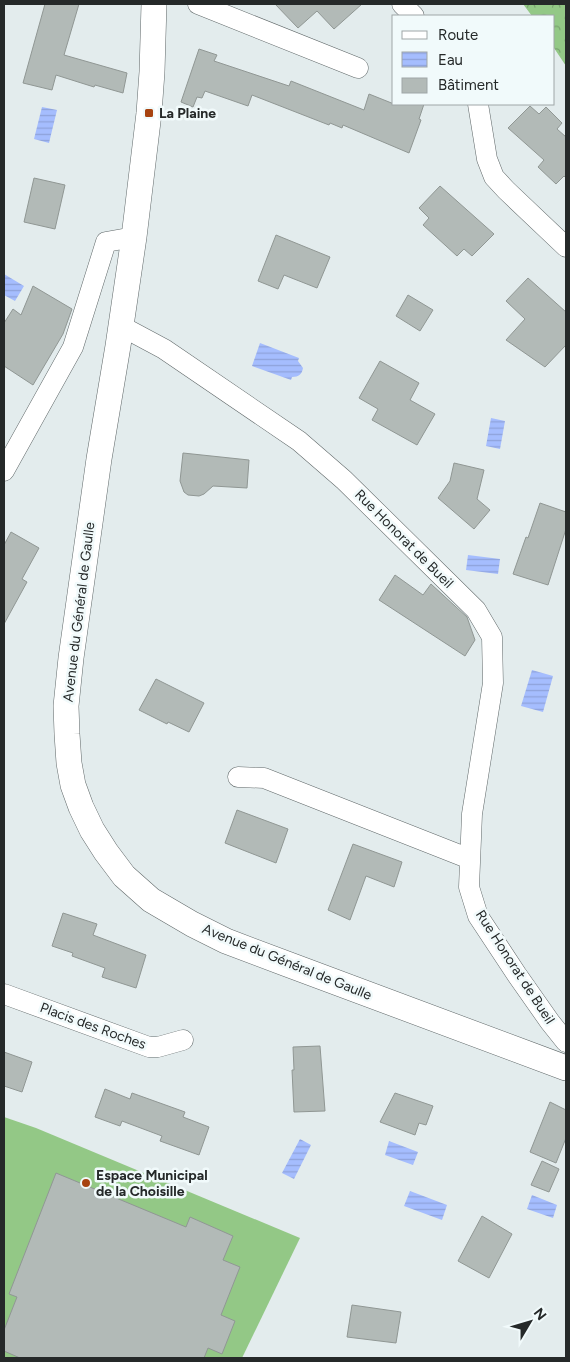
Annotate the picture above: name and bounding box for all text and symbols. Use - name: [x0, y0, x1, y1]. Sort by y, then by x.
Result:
- legend: [392, 15, 555, 105]
- text: Route: [438, 26, 478, 44]
- text: Eau: [438, 51, 463, 69]
- text: Bâtiment: [438, 76, 499, 94]
- place label: La Plaine: [159, 105, 216, 122]
- marker: La Plaine: [143, 107, 155, 119]
- street label: Rue Honorat de Bueil: [351, 486, 457, 592]
- street label: Avenue du Général de Gaulle: [60, 521, 99, 703]
- street label: Rue Honorat de Bueil: [472, 907, 558, 1027]
- street label: Avenue du Général de Gaulle: [200, 920, 374, 1004]
- street label: Placis des Roches: [38, 999, 148, 1053]
- place label: Espace Municipal de la Choisille: [96, 1167, 208, 1200]
- marker: Espace Municipal de la Choisille: [80, 1177, 92, 1189]
- north arrow: [505, 1297, 555, 1347]
- text: N: [530, 1305, 550, 1324]

